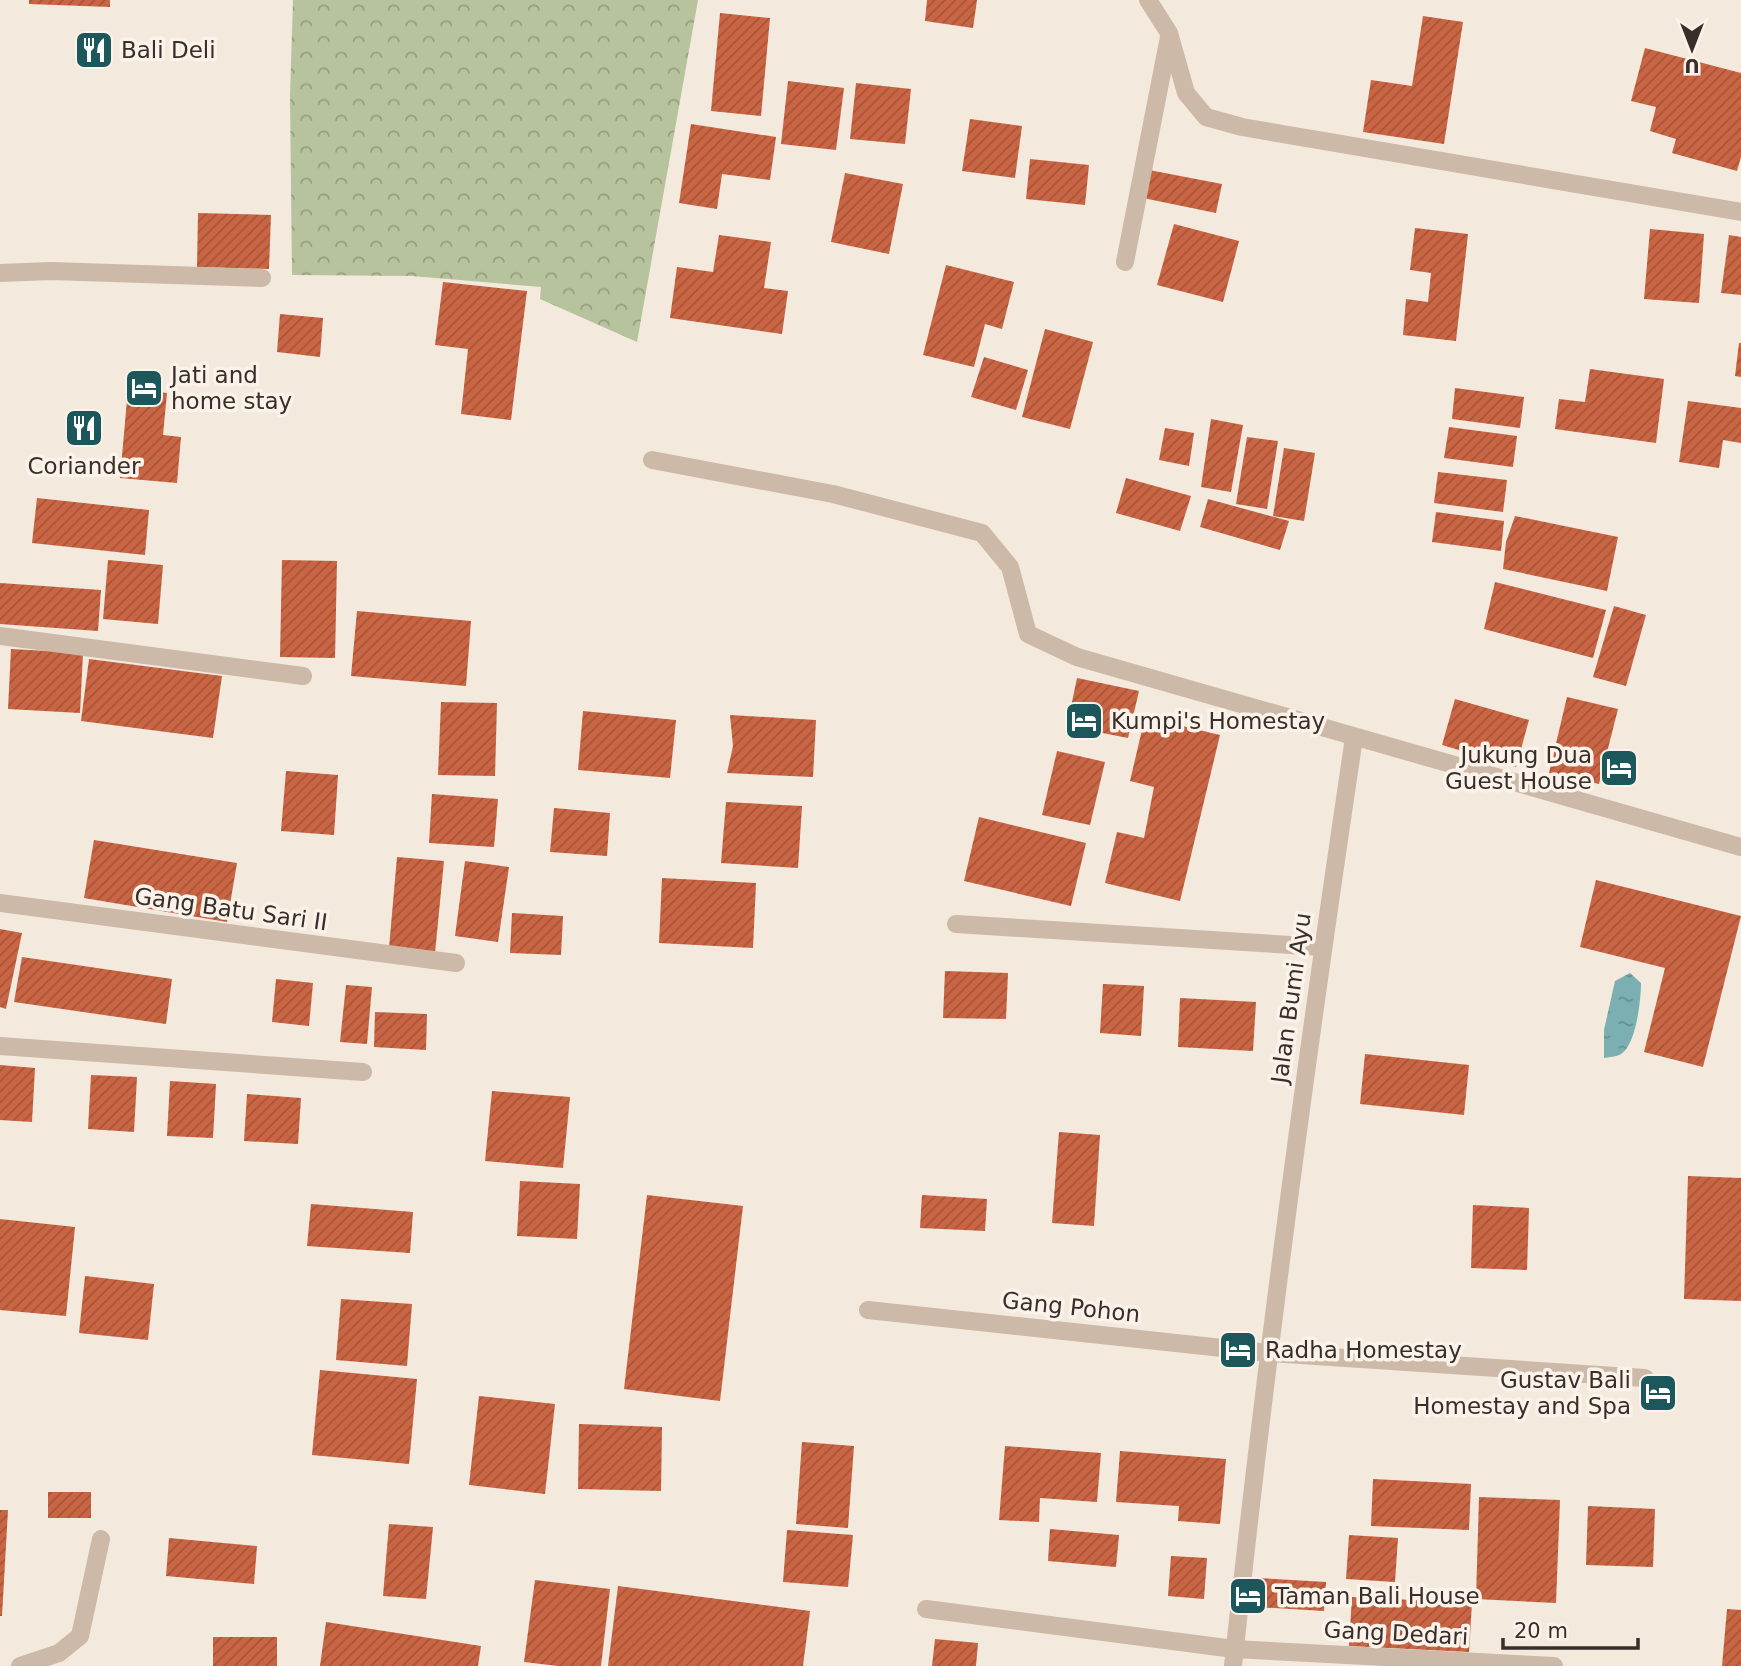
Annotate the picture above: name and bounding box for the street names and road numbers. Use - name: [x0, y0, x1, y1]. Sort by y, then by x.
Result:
- street label: Gang Batu Sari II: [133, 883, 329, 935]
- street label: Jalan Bumi Ayu: [1266, 911, 1316, 1087]
- street label: Gang Pohon: [1001, 1287, 1141, 1327]
- street label: Gang Dedari: [1323, 1616, 1469, 1650]

